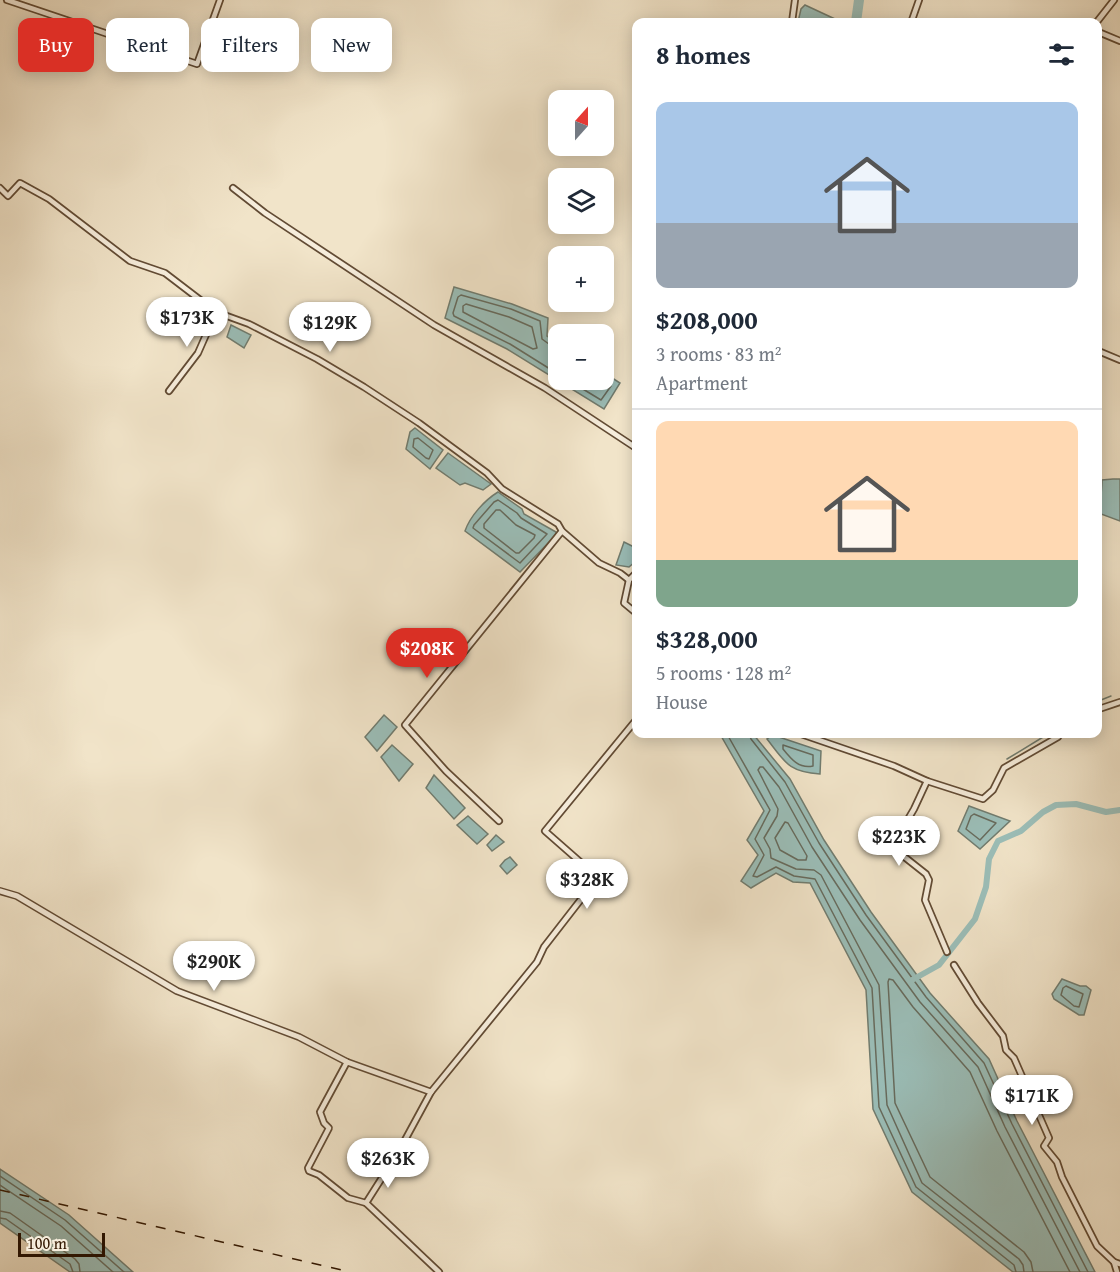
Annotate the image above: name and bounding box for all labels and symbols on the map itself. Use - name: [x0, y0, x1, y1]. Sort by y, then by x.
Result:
- north arrow: [548, 90, 614, 156]
- pin: $173K: [145, 297, 229, 348]
- pin: $129K: [288, 302, 372, 353]
- pin: $208K: [385, 628, 469, 679]
- pin: $223K: [857, 816, 941, 867]
- pin: $328K: [545, 859, 629, 910]
- pin: $290K: [172, 941, 256, 992]
- pin: $171K: [990, 1075, 1074, 1126]
- pin: $263K: [346, 1138, 430, 1189]
- scale bar: [18, 1230, 105, 1258]

